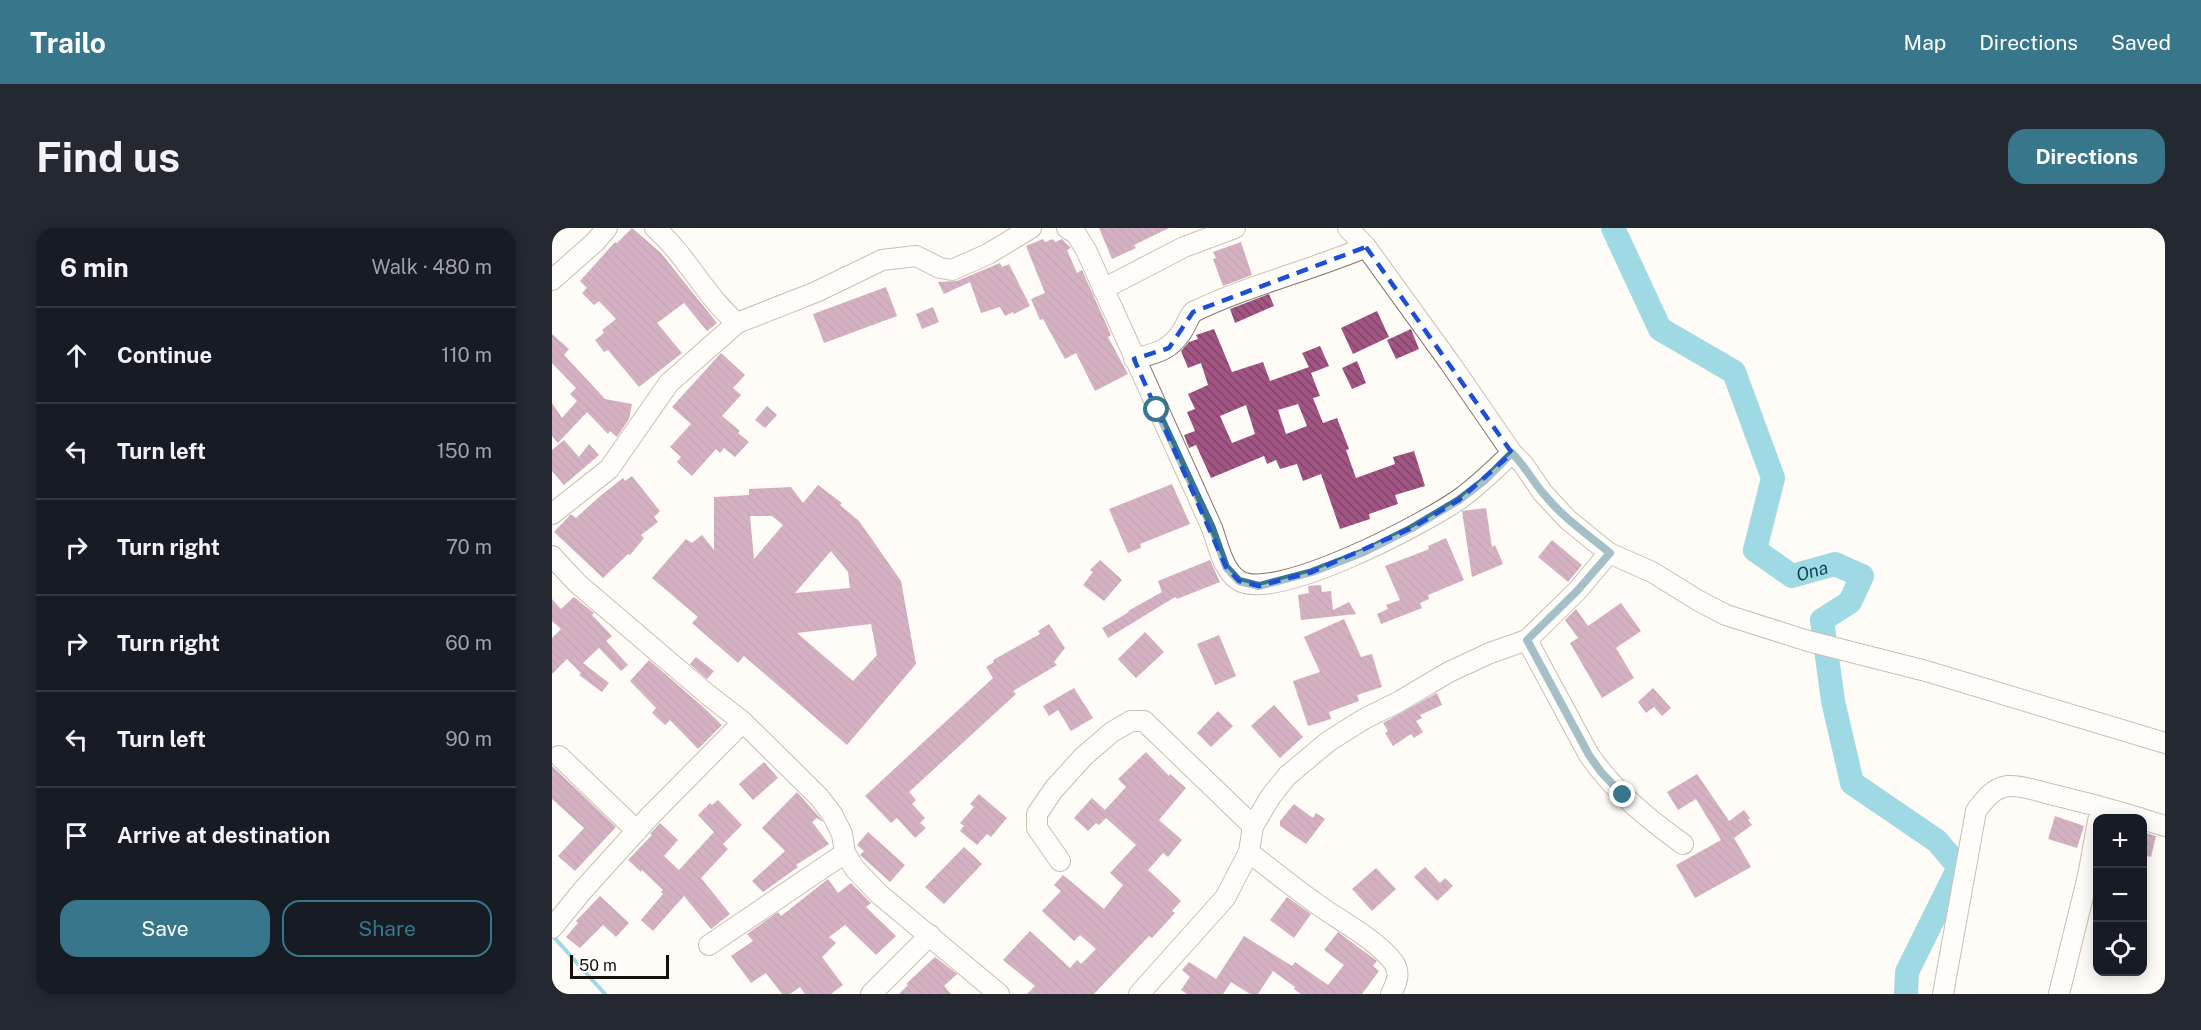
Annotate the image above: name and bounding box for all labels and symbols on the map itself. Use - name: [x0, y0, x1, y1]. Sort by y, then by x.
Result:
- route start: [1143, 396, 1169, 422]
- water label: Ona: [1794, 556, 1830, 585]
- route end: [1609, 781, 1635, 807]
- scale bar: [570, 952, 669, 980]

